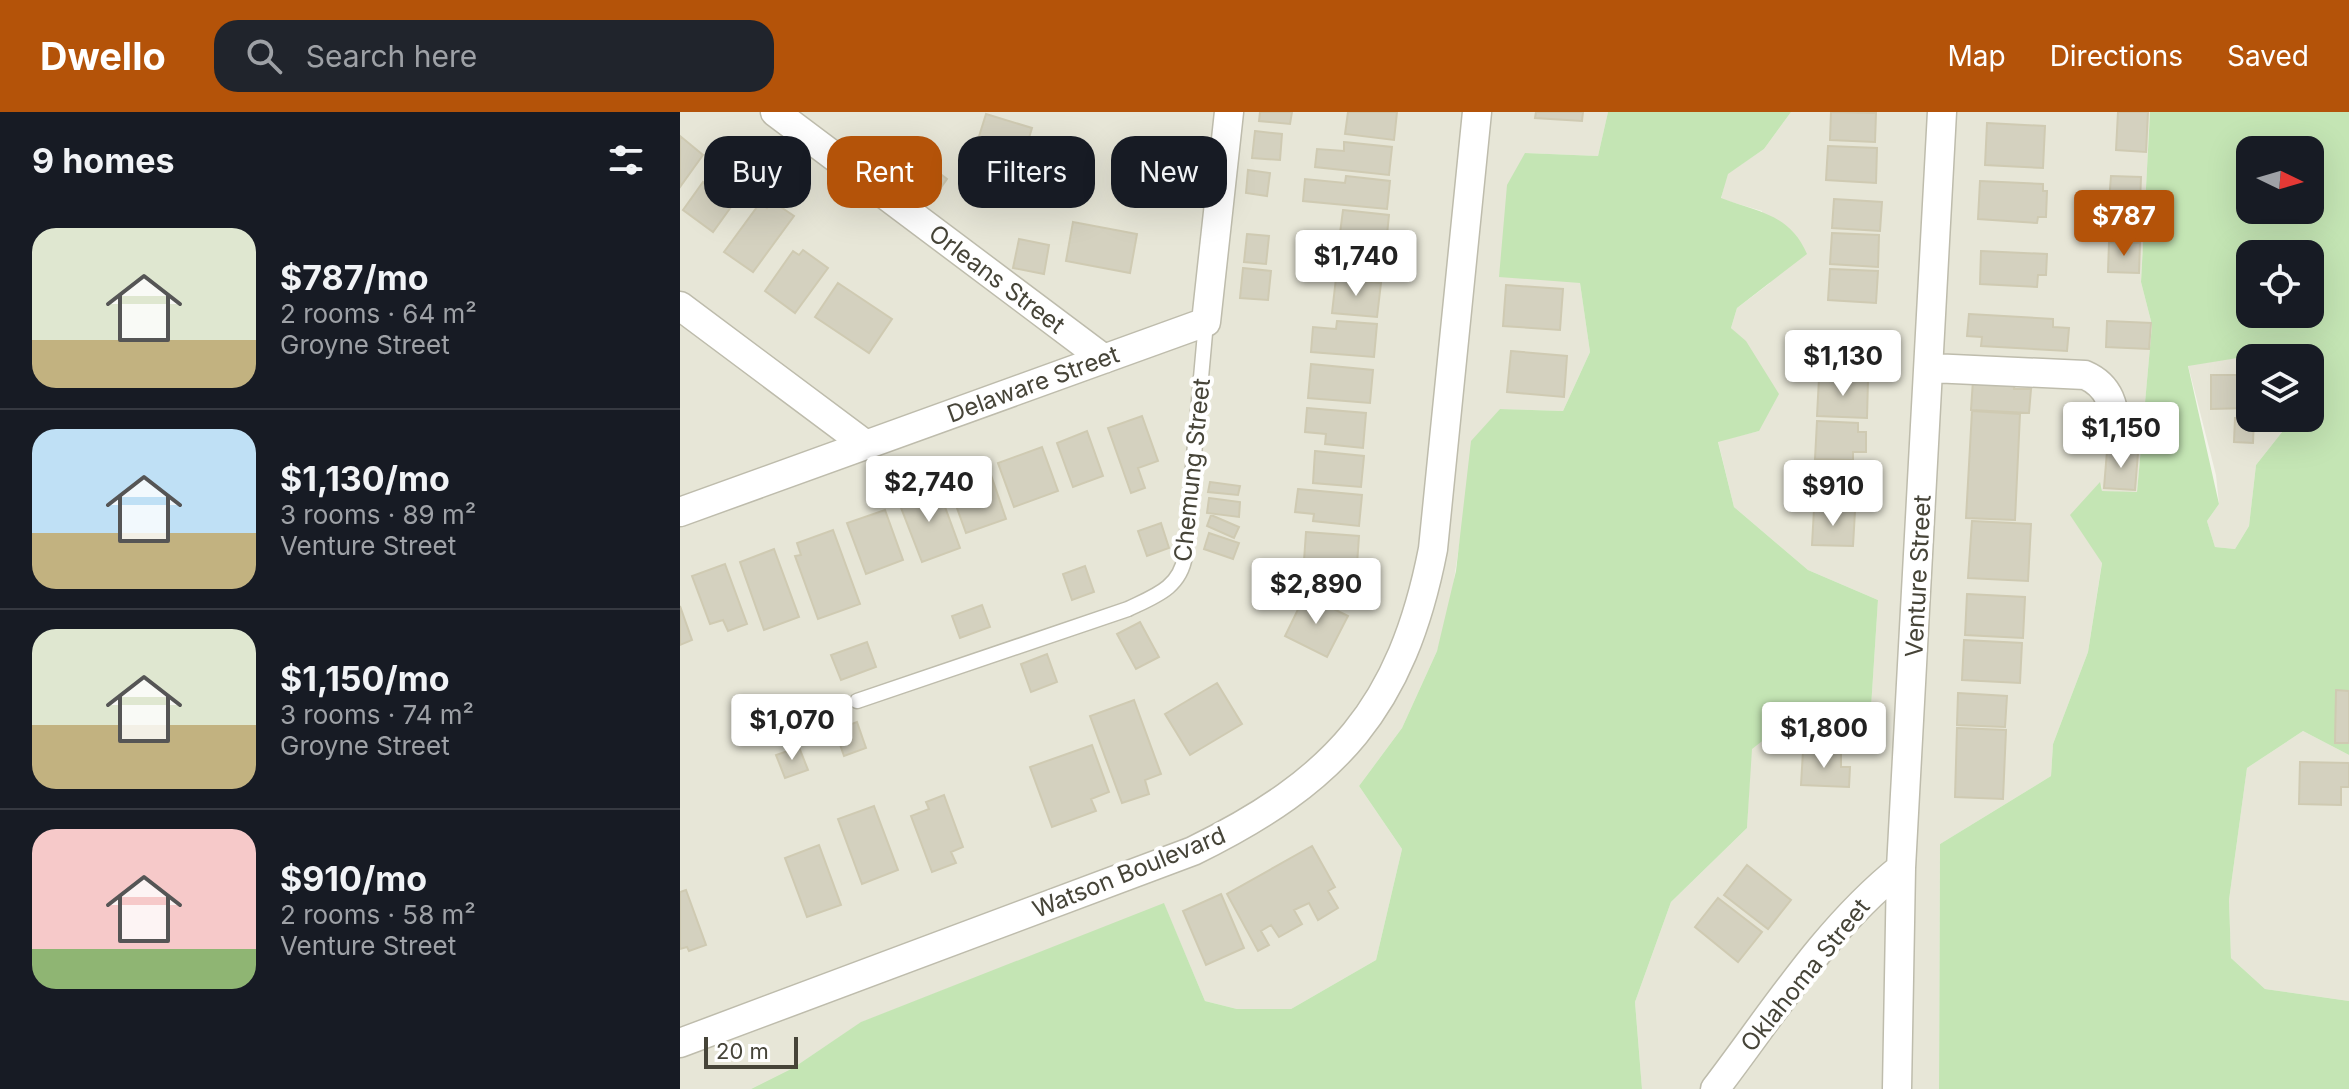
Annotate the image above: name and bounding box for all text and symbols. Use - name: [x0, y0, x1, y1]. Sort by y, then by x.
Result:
- search box: [214, 20, 774, 92]
- text: Dwello: [40, 33, 166, 79]
- icon: search: [242, 34, 286, 78]
- text: Search here: [306, 38, 477, 74]
- text: Map: [1947, 39, 2006, 73]
- text: Directions: [2050, 39, 2183, 73]
- text: Saved: [2227, 39, 2309, 73]
- chip: Buy: [704, 136, 811, 208]
- chip: Rent: [827, 136, 942, 208]
- chip: Filters: [958, 136, 1095, 208]
- chip: New: [1111, 136, 1227, 208]
- north arrow: [2236, 136, 2324, 224]
- map controls: [2236, 136, 2324, 432]
- icon: filters: [604, 138, 648, 182]
- text: 9 homes: [32, 140, 174, 181]
- pin: $787: [2077, 190, 2171, 258]
- text: $787: [2092, 200, 2156, 231]
- street label: Orleans Street: [923, 218, 1071, 340]
- pin: $1,740: [1291, 230, 1421, 298]
- text: $1,740: [1314, 240, 1398, 271]
- button: locate: [2236, 240, 2324, 328]
- text: $787/mo: [280, 257, 429, 298]
- icon: home: [96, 260, 192, 356]
- text: 2 rooms · 64 m²: [280, 298, 477, 329]
- text: Groyne Street: [280, 329, 450, 360]
- pin: $1,130: [1778, 330, 1908, 398]
- street label: Delaware Street: [943, 339, 1123, 429]
- text: $1,130: [1803, 340, 1883, 371]
- button: layers: [2236, 344, 2324, 432]
- street label: Chemung Street: [1168, 377, 1216, 563]
- pin: $1,150: [2056, 402, 2186, 470]
- text: $1,150: [2081, 412, 2161, 443]
- pin: $2,740: [864, 456, 994, 524]
- text: $1,130/mo: [280, 458, 450, 499]
- pin: $910: [1786, 460, 1880, 528]
- icon: home: [96, 461, 192, 557]
- text: $2,740: [884, 466, 974, 497]
- text: $910: [1802, 470, 1864, 501]
- street label: Venture Street: [1899, 494, 1937, 658]
- text: 3 rooms · 89 m²: [280, 499, 476, 530]
- text: Venture Street: [280, 530, 456, 561]
- pin: $2,890: [1251, 558, 1381, 626]
- text: $2,890: [1270, 568, 1362, 599]
- text: $1,150/mo: [280, 658, 450, 699]
- icon: home: [96, 661, 192, 757]
- pin: $1,070: [727, 694, 857, 762]
- text: 3 rooms · 74 m²: [280, 699, 474, 730]
- pin: $1,800: [1759, 702, 1889, 770]
- text: $1,070: [749, 704, 835, 735]
- text: $1,800: [1780, 712, 1868, 743]
- text: Groyne Street: [280, 730, 450, 761]
- street label: Watson Boulevard: [1028, 820, 1230, 924]
- text: $910/mo: [280, 858, 427, 899]
- icon: home: [96, 861, 192, 957]
- street label: Oklahoma Street: [1734, 893, 1876, 1057]
- text: 2 rooms · 58 m²: [280, 899, 476, 930]
- text: Venture Street: [280, 930, 456, 961]
- scale bar: [704, 1033, 798, 1069]
- text: 20 m: [716, 1038, 769, 1064]

